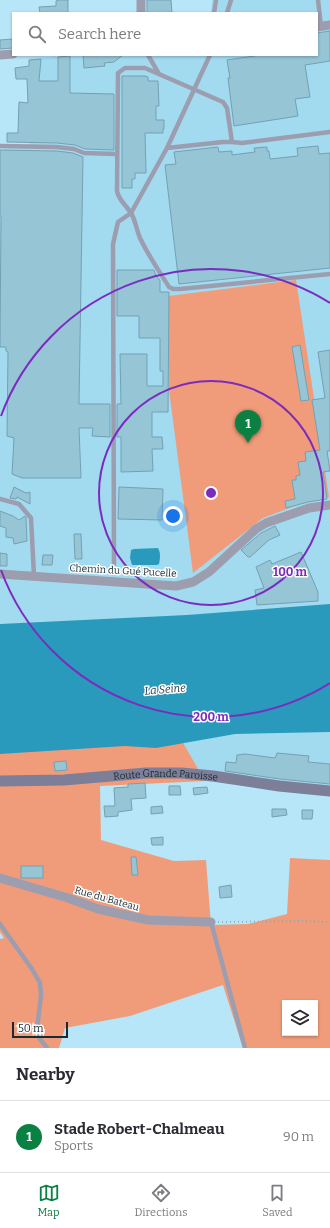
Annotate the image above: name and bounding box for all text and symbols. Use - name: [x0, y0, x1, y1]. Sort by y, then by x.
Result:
- search box: [12, 12, 318, 56]
- icon: search: [26, 23, 48, 45]
- text: Search here: [58, 25, 141, 43]
- pin: 1: [235, 410, 261, 443]
- centre of rings: [204, 486, 218, 500]
- your location: [163, 506, 183, 526]
- street label: Chemin du Gué Pucelle: [69, 562, 177, 580]
- text: 100 m: [273, 565, 308, 579]
- water label: La Seine: [144, 681, 187, 698]
- text: 200 m: [193, 710, 229, 724]
- street label: Route Grande Paroisse: [113, 768, 219, 784]
- street label: Rue du Bateau: [73, 884, 140, 914]
- map controls: [282, 1000, 318, 1036]
- button: layers: [282, 1000, 318, 1036]
- scale bar: [12, 1020, 68, 1039]
- text: 50 m: [18, 1022, 44, 1035]
- text: Nearby: [16, 1064, 75, 1085]
- text: Stade Robert-Chalmeau: [54, 1120, 224, 1138]
- text: 1: [26, 1129, 32, 1144]
- text: 90 m: [283, 1129, 314, 1144]
- text: Sports: [54, 1138, 93, 1153]
- tab: Map: [37, 1182, 60, 1219]
- tab: Directions: [135, 1182, 187, 1219]
- tab: Saved: [262, 1182, 293, 1219]

